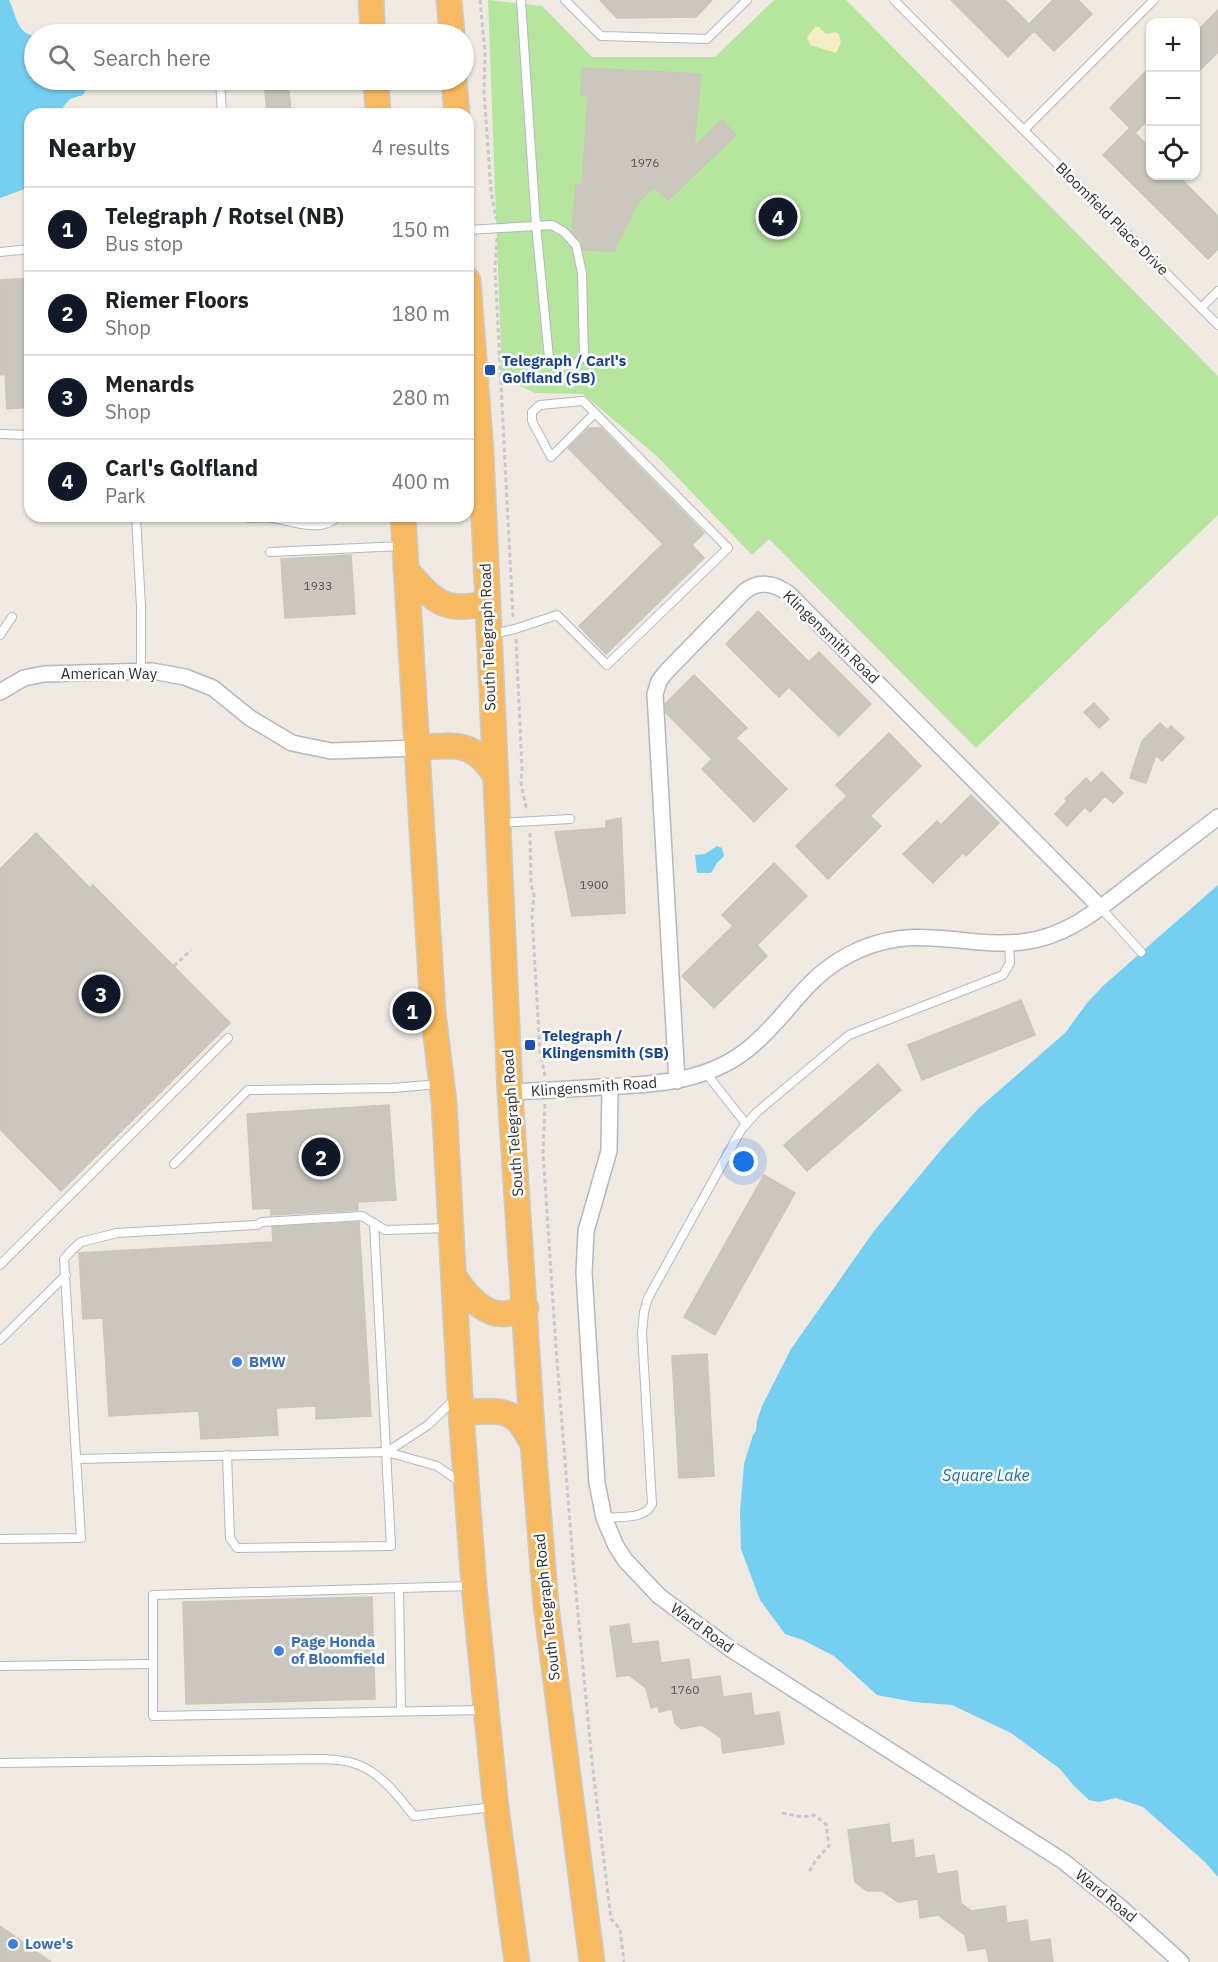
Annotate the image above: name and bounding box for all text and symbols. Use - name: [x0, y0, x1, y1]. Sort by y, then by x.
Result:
- map controls: [1146, 18, 1200, 180]
- button: +: [1146, 18, 1200, 72]
- search box: [24, 24, 474, 90]
- icon: search: [45, 41, 78, 74]
- text: Search here: [93, 43, 211, 72]
- button: −: [1146, 72, 1200, 126]
- button: locate: [1146, 126, 1200, 180]
- text: Nearby: [48, 130, 136, 164]
- text: 4 results: [372, 134, 450, 161]
- house number: 1976: [631, 155, 659, 170]
- street label: Bloomfield Place Drive: [1052, 158, 1173, 279]
- pin: 4: [758, 194, 798, 240]
- text: Telegraph / Rotsel (NB): [105, 201, 344, 230]
- text: 1: [62, 216, 74, 243]
- text: 150 m: [392, 216, 450, 243]
- text: Bus stop: [105, 230, 183, 257]
- text: Riemer Floors: [105, 285, 249, 314]
- text: 2: [62, 300, 74, 327]
- text: 180 m: [392, 300, 450, 327]
- text: Shop: [105, 314, 151, 341]
- place label: Telegraph / Carl's Golfland (SB): [502, 351, 627, 387]
- marker: Telegraph / Carl's Golfland (SB): [483, 363, 497, 377]
- text: Menards: [105, 369, 194, 398]
- text: 3: [62, 384, 74, 411]
- text: 280 m: [392, 384, 450, 411]
- text: Shop: [105, 398, 151, 425]
- text: Carl's Golfland: [105, 453, 258, 482]
- text: 4: [62, 468, 74, 495]
- text: 400 m: [392, 468, 450, 495]
- text: Park: [105, 482, 145, 509]
- street label: South Telegraph Road: [475, 563, 500, 711]
- house number: 1933: [304, 578, 332, 593]
- street label: Klingensmith Road: [779, 586, 883, 687]
- street label: American Way: [61, 664, 158, 683]
- house number: 1900: [580, 877, 608, 892]
- pin: 3: [82, 972, 120, 1016]
- pin: 1: [392, 988, 432, 1034]
- place label: Telegraph / Klingensmith (SB): [542, 1026, 669, 1062]
- marker: Telegraph / Klingensmith (SB): [523, 1038, 537, 1052]
- street label: South Telegraph Road: [498, 1049, 527, 1197]
- street label: Klingensmith Road: [530, 1073, 658, 1100]
- pin: 2: [302, 1134, 340, 1180]
- your location: [729, 1147, 758, 1176]
- place label: BMW: [249, 1352, 286, 1371]
- marker: BMW: [230, 1355, 244, 1369]
- water label: Square Lake: [942, 1465, 1030, 1485]
- street label: South Telegraph Road: [529, 1533, 564, 1682]
- street label: Ward Road: [667, 1598, 738, 1657]
- place label: Page Honda of Bloomfield: [291, 1632, 385, 1668]
- marker: Page Honda of Bloomfield: [272, 1644, 286, 1658]
- house number: 1760: [671, 1682, 699, 1697]
- street label: Ward Road: [1072, 1865, 1141, 1926]
- place label: Lowe's: [25, 1934, 74, 1953]
- marker: Lowe's: [6, 1937, 20, 1951]

